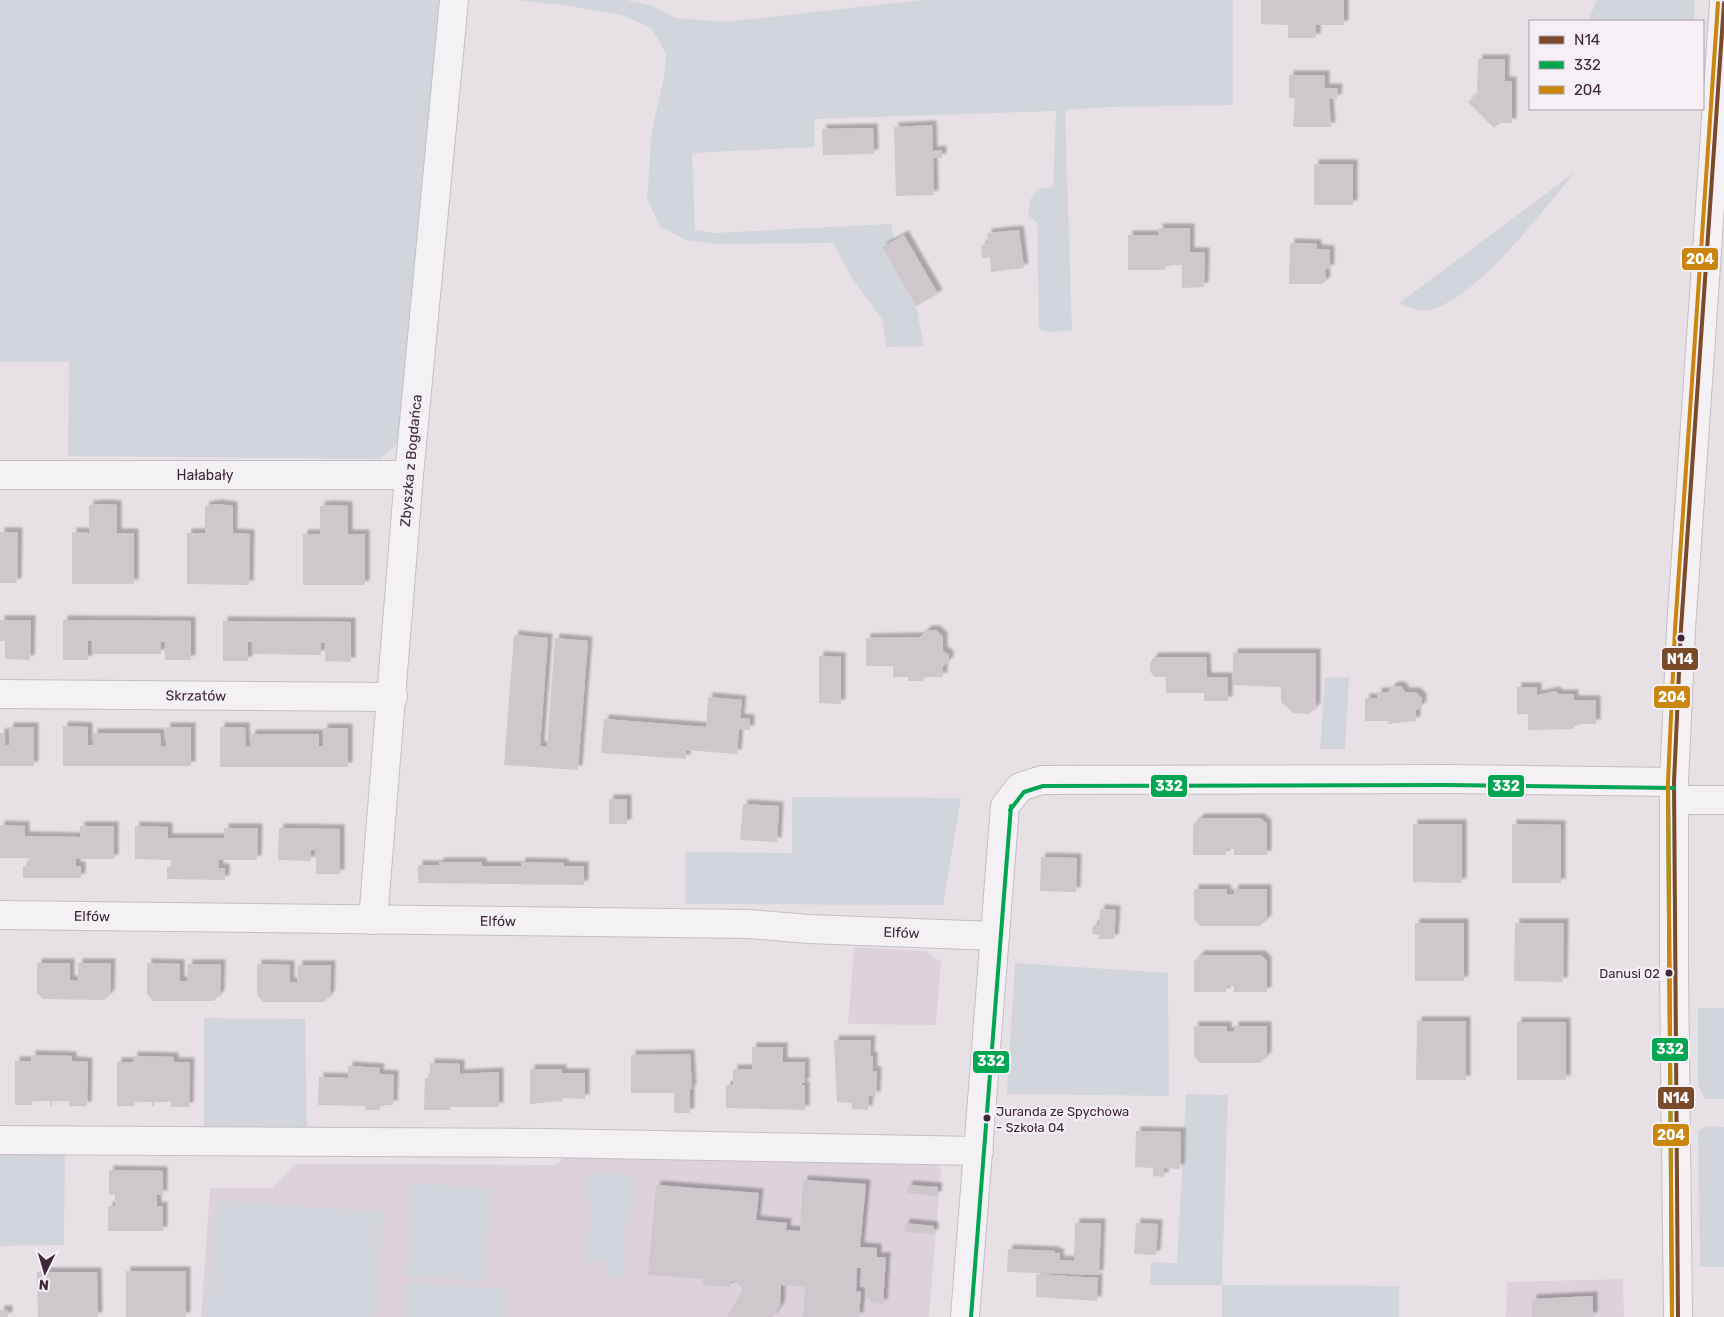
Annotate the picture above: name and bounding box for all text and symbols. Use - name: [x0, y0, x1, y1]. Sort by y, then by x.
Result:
- legend: [1529, 20, 1704, 110]
- text: N14: [1574, 31, 1600, 49]
- text: 332: [1574, 56, 1601, 74]
- text: 204: [1574, 81, 1602, 99]
- line badge: 204: [1681, 247, 1719, 271]
- text: 204: [1686, 251, 1715, 268]
- street label: Zbyszka z Bogdańca: [397, 394, 426, 527]
- street label: Hałabały: [176, 467, 234, 484]
- unlabelled marker: [1676, 633, 1686, 643]
- line badge: N14: [1661, 647, 1699, 671]
- text: N14: [1667, 651, 1694, 668]
- line badge: 204: [1653, 685, 1691, 709]
- street label: Skrzatów: [166, 687, 226, 705]
- text: 204: [1658, 689, 1687, 706]
- line badge: 332: [1150, 774, 1188, 798]
- line badge: 332: [1487, 774, 1525, 798]
- text: 332: [1155, 778, 1183, 795]
- text: 332: [1492, 778, 1520, 795]
- street label: Elfów: [74, 908, 110, 925]
- street label: Elfów: [480, 913, 516, 930]
- street label: Elfów: [883, 924, 920, 942]
- place label: Danusi 02: [1599, 966, 1660, 981]
- marker: Danusi 02: [1664, 968, 1674, 978]
- line badge: 332: [1651, 1037, 1689, 1062]
- text: 332: [1656, 1041, 1684, 1058]
- line badge: 332: [972, 1050, 1010, 1074]
- text: 332: [977, 1053, 1005, 1070]
- line badge: N14: [1657, 1086, 1695, 1110]
- text: N14: [1663, 1090, 1690, 1107]
- place label: Juranda ze Spychowa - Szkoła 04: [996, 1104, 1129, 1135]
- marker: Juranda ze Spychowa - Szkoła 04: [982, 1113, 992, 1123]
- line badge: 204: [1652, 1123, 1690, 1147]
- text: 204: [1657, 1127, 1686, 1144]
- north arrow: [20, 1247, 70, 1297]
- text: N: [38, 1276, 50, 1293]

